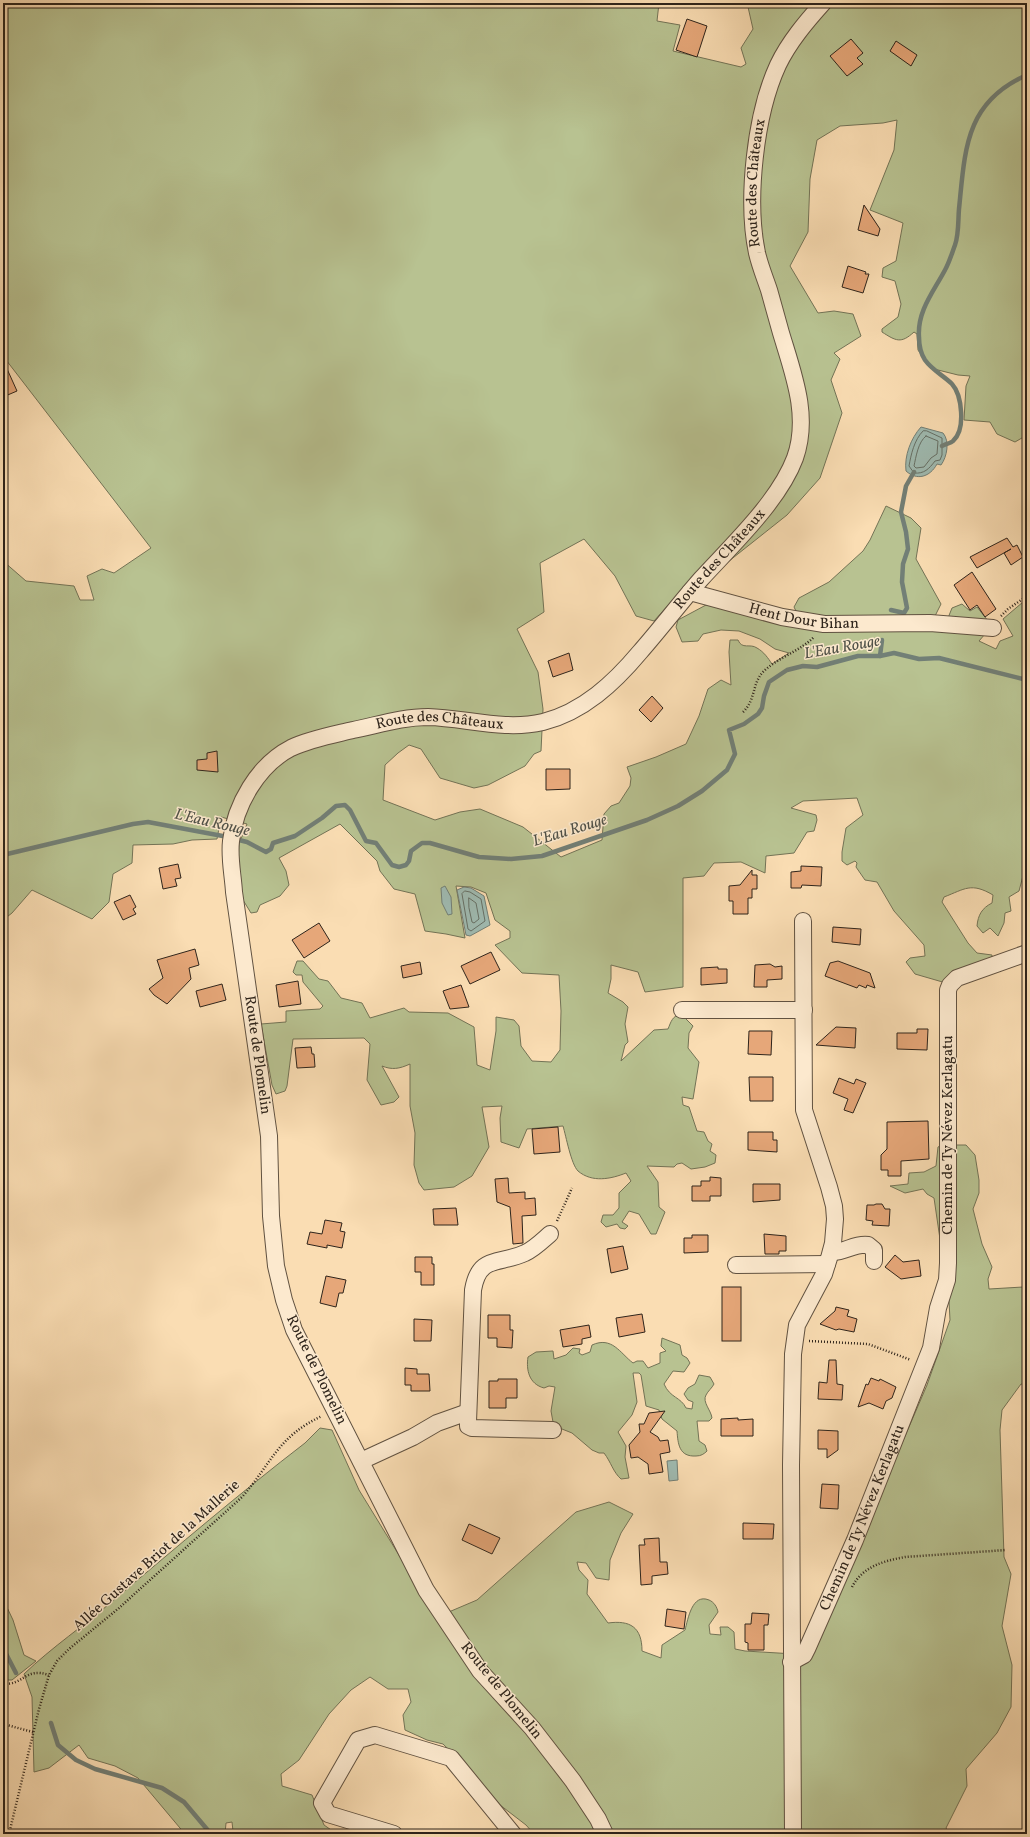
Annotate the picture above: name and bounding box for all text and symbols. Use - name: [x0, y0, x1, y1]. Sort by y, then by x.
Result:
- street label: Route des Châteaux: [742, 117, 771, 249]
- street label: Route des Châteaux: [669, 504, 771, 614]
- street label: Hent Dour Bihan: [746, 598, 859, 635]
- water label: L'Eau Rouge: [802, 630, 882, 665]
- street label: Route des Châteaux: [374, 706, 504, 735]
- water label: L'Eau Rouge: [172, 804, 252, 842]
- water label: L'Eau Rouge: [530, 809, 610, 853]
- street label: Route de Plomelin: [238, 994, 276, 1116]
- street label: Chemin de Ty Névez Kerlagatu: [938, 1035, 959, 1235]
- street label: Route de Plomelin: [280, 1312, 352, 1428]
- street label: Chemin de Ty Névez Kerlagatu: [815, 1422, 910, 1614]
- street label: Allée Gustave Briot de la Mallerie: [69, 1475, 245, 1637]
- street label: Route de Plomelin: [455, 1638, 547, 1744]

